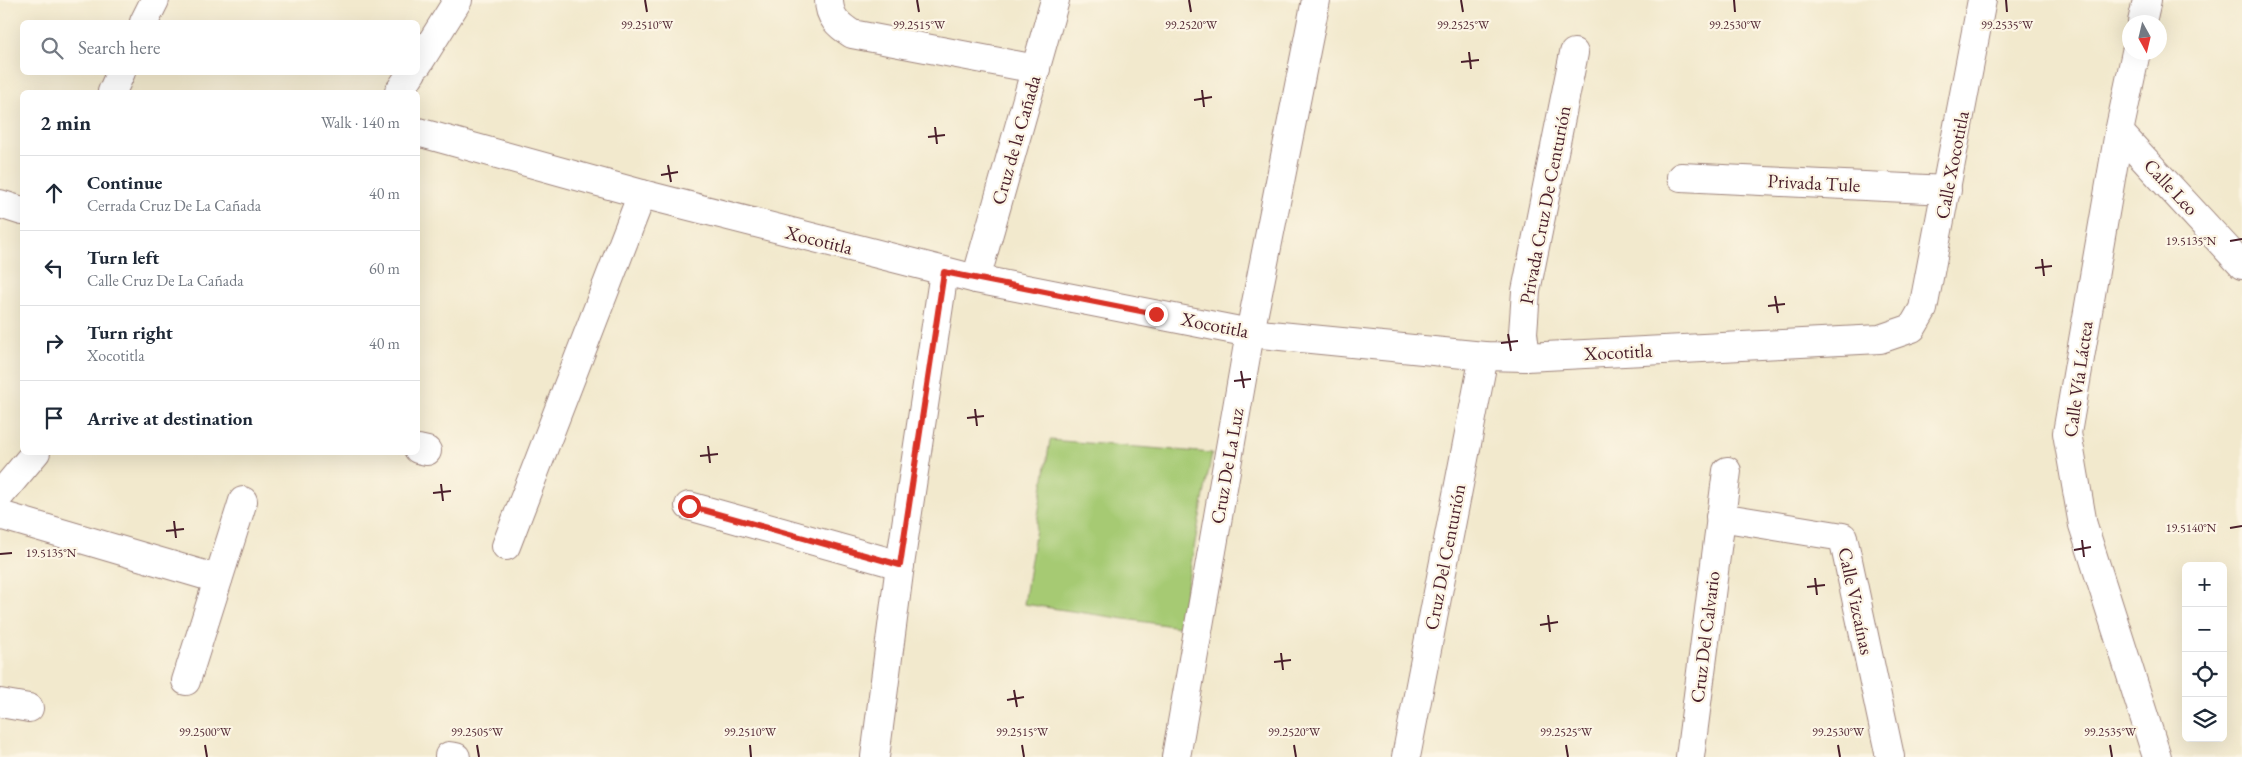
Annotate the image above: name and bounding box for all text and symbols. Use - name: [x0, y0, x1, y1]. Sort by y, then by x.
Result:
- north arrow: [2122, 15, 2167, 60]
- text: 99.2510°W: [621, 17, 674, 33]
- text: 99.2515°W: [893, 17, 946, 33]
- text: 99.2520°W: [1165, 17, 1218, 33]
- text: 99.2525°W: [1437, 17, 1490, 33]
- text: 99.2530°W: [1709, 17, 1762, 33]
- text: 99.2535°W: [1981, 17, 2034, 33]
- search box: [20, 20, 420, 75]
- icon: search: [38, 34, 66, 62]
- text: Search here: [78, 35, 160, 60]
- street label: Cruz de la Cañada: [986, 72, 1047, 208]
- street label: Privada Cruz De Centurión: [1513, 104, 1577, 306]
- street label: Calle Xocotitla: [1929, 108, 1975, 221]
- text: 2 min: [40, 109, 91, 136]
- text: Walk · 140 m: [321, 112, 400, 133]
- street label: Calle Leo: [2138, 153, 2204, 221]
- street label: Privada Tule: [1767, 168, 1861, 198]
- text: Continue: [87, 170, 162, 195]
- icon: ahead: [40, 179, 68, 207]
- text: 40 m: [369, 183, 400, 204]
- text: Cerrada Cruz De La Cañada: [87, 195, 261, 216]
- street label: Xocotitla: [782, 219, 856, 260]
- text: 19.5135°N: [2166, 233, 2217, 249]
- text: Turn left: [87, 245, 159, 270]
- icon: left: [40, 254, 68, 282]
- text: 60 m: [369, 258, 400, 279]
- text: Calle Cruz De La Cañada: [87, 270, 244, 291]
- route end: [1145, 303, 1168, 326]
- street label: Xocotitla: [1178, 306, 1251, 344]
- street label: Calle Vía Láctea: [2057, 319, 2099, 439]
- text: Turn right: [87, 320, 173, 345]
- icon: right: [40, 329, 68, 357]
- text: 40 m: [369, 333, 400, 354]
- street label: Xocotitla: [1582, 338, 1653, 366]
- text: Xocotitla: [87, 345, 145, 366]
- icon: arrive: [40, 404, 68, 432]
- street label: Cruz De La Luz: [1205, 405, 1250, 526]
- text: Arrive at destination: [87, 406, 253, 431]
- street label: Cruz Del Centurión: [1419, 482, 1471, 632]
- route start: [678, 495, 701, 518]
- text: 19.5140°N: [2166, 520, 2217, 536]
- text: 19.5135°N: [26, 545, 77, 561]
- street label: Calle Vizcaínas: [1832, 545, 1880, 657]
- map controls: [2182, 562, 2227, 742]
- button: +: [2182, 562, 2227, 607]
- street label: Cruz Del Calvario: [1685, 570, 1725, 704]
- button: −: [2182, 607, 2227, 652]
- button: locate: [2182, 652, 2227, 697]
- button: layers: [2182, 697, 2227, 742]
- text: 99.2500°W: [179, 724, 232, 740]
- text: 99.2505°W: [451, 724, 504, 740]
- text: 99.2510°W: [724, 724, 777, 740]
- text: 99.2515°W: [996, 724, 1049, 740]
- text: 99.2520°W: [1268, 724, 1321, 740]
- text: 99.2525°W: [1540, 724, 1593, 740]
- text: 99.2530°W: [1812, 724, 1865, 740]
- text: 99.2535°W: [2084, 724, 2137, 740]

